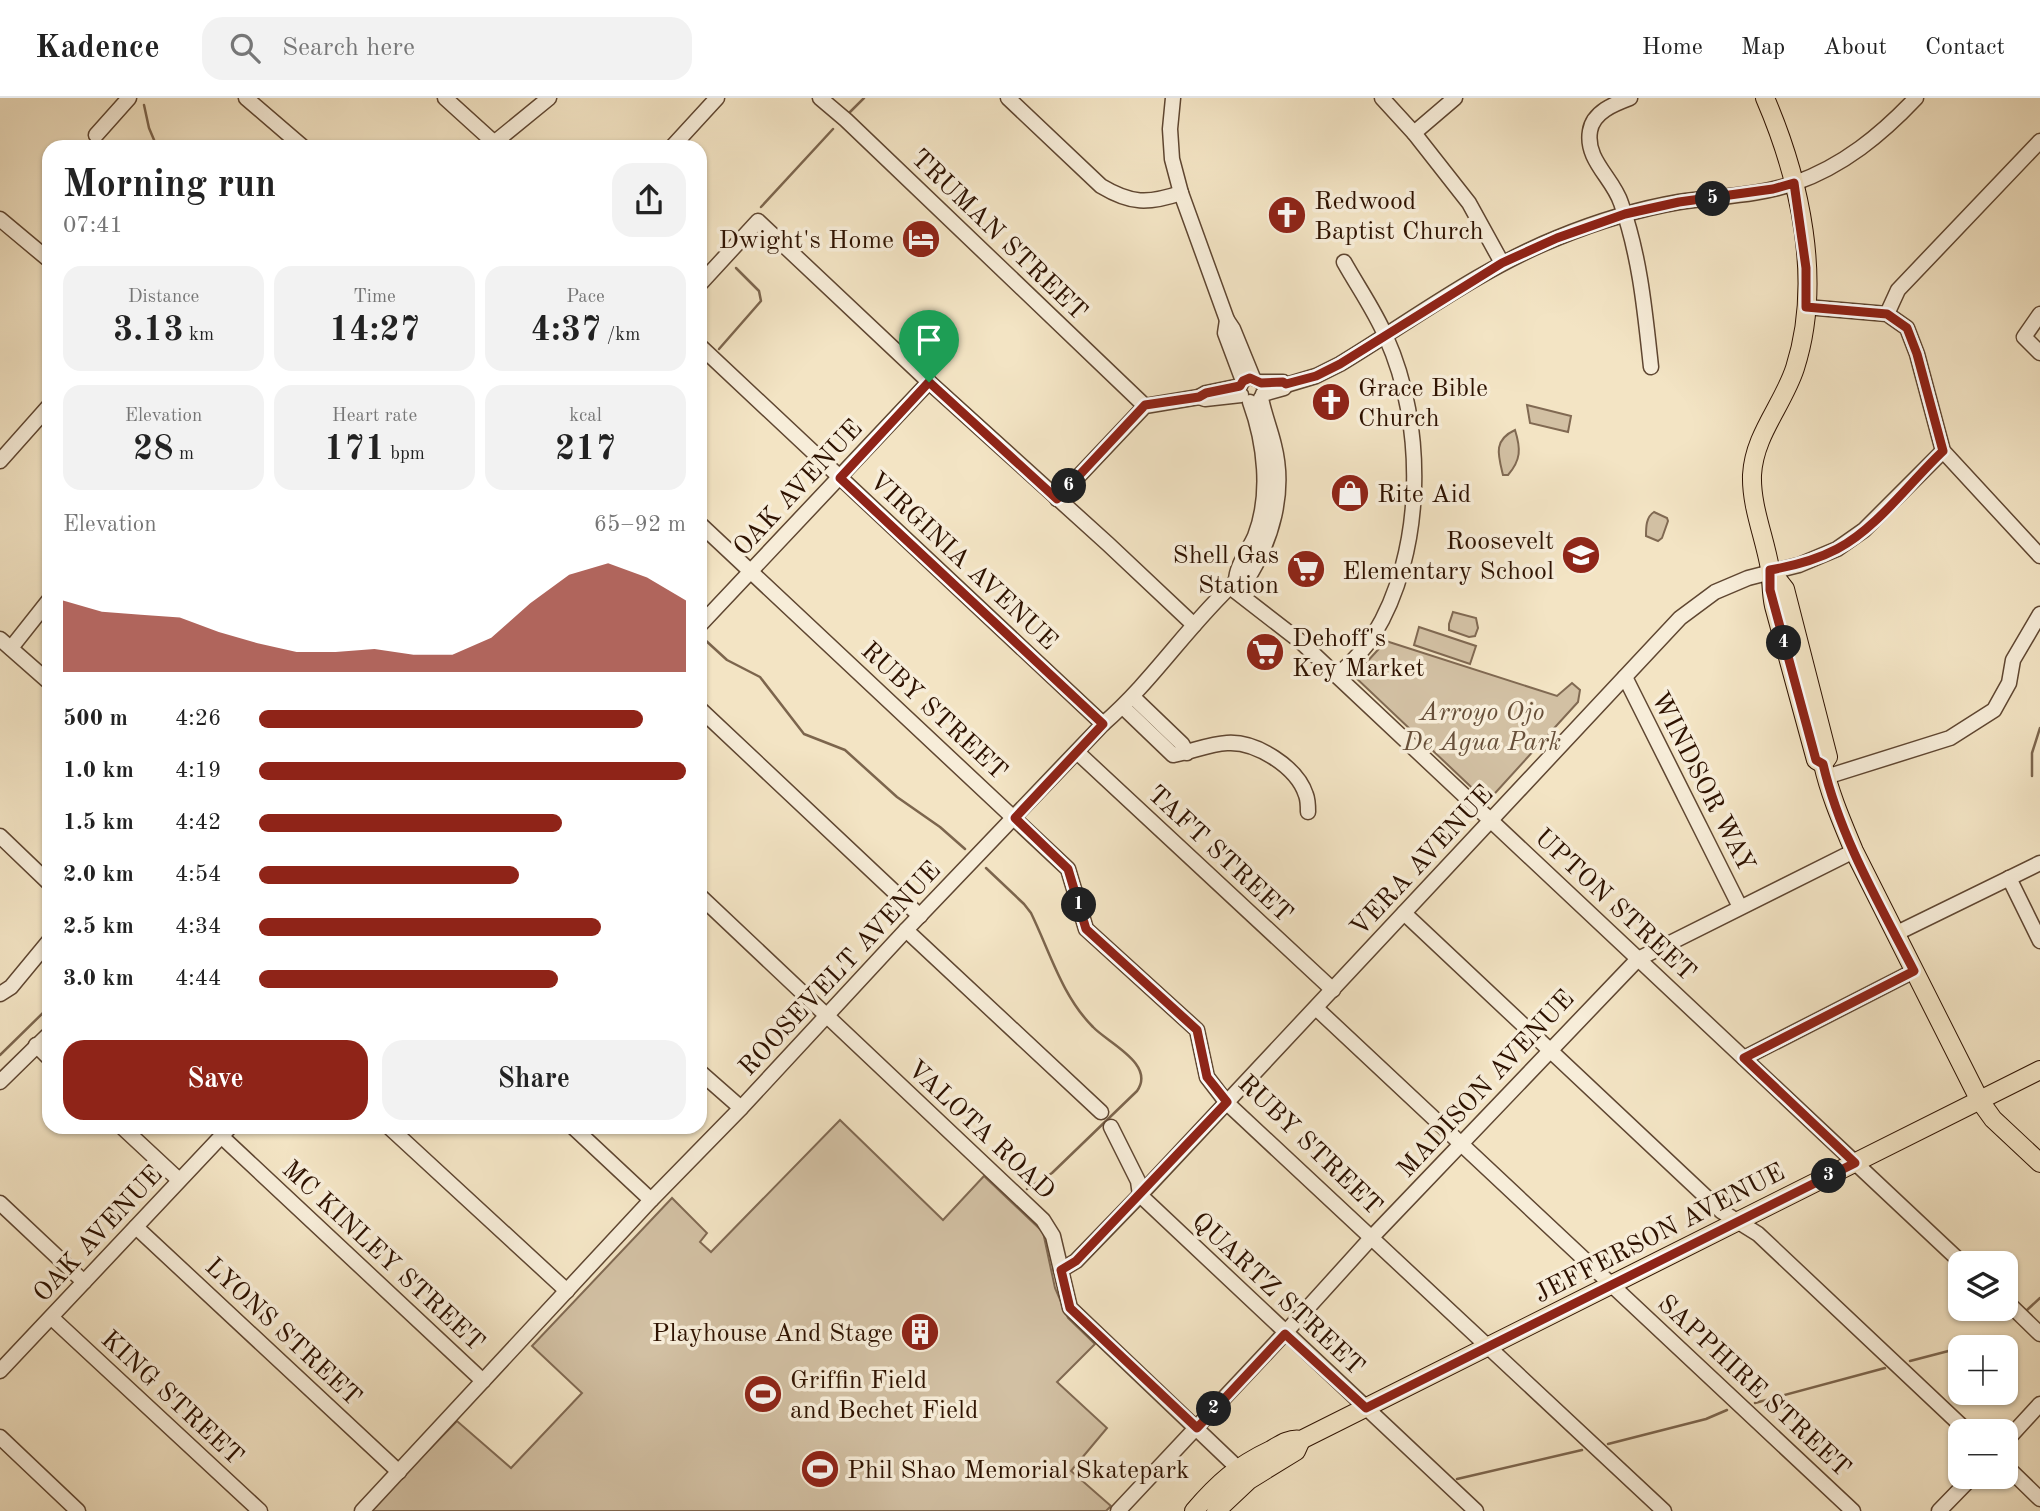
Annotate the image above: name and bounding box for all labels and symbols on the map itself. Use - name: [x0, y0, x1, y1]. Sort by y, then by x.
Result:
- street label: TRUMAN STREET: [906, 145, 1092, 326]
- pin: 5: [1696, 182, 1730, 217]
- place label: Redwood Baptist Church: [1314, 189, 1484, 245]
- church icon: Redwood Baptist Church: [1266, 194, 1308, 236]
- hotel icon: Dwight's Home: [900, 218, 942, 260]
- place label: Dwight's Home: [718, 228, 894, 254]
- pin: [899, 310, 959, 382]
- place label: Grace Bible Church: [1358, 376, 1488, 432]
- church icon: Grace Bible Church: [1310, 381, 1352, 423]
- street label: OAK AVENUE: [729, 415, 868, 561]
- street label: VIRGINIA AVENUE: [863, 468, 1062, 655]
- pin: 6: [1052, 468, 1086, 504]
- shop icon: Rite Aid: [1329, 472, 1371, 514]
- place label: Rite Aid: [1377, 482, 1471, 508]
- place label: Roosevelt Elementary School: [1342, 529, 1554, 585]
- school or university icon: Roosevelt Elementary School: [1560, 534, 1602, 576]
- place label: Shell Gas Station: [1173, 543, 1279, 599]
- supermarket icon: Shell Gas Station: [1285, 548, 1327, 590]
- place label: Dehoff's Key Market: [1292, 626, 1425, 682]
- pin: 4: [1766, 626, 1802, 660]
- supermarket icon: Dehoff's Key Market: [1244, 631, 1286, 673]
- street label: RUBY STREET: [856, 638, 1012, 785]
- street label: WINDSOR WAY: [1646, 688, 1759, 876]
- park label: Arroyo Ojo De Agua Park: [1402, 700, 1561, 756]
- street label: TAFT STREET: [1142, 781, 1297, 928]
- street label: VERA AVENUE: [1346, 781, 1499, 942]
- street label: UPTON STREET: [1529, 824, 1700, 987]
- street label: ROOSEVELT AVENUE: [735, 857, 946, 1081]
- pin: 1: [1062, 888, 1096, 922]
- street label: MADISON AVENUE: [1393, 986, 1580, 1183]
- street label: VALOTA ROAD: [902, 1056, 1059, 1205]
- street label: RUBY STREET: [1233, 1071, 1387, 1220]
- street label: MC KINLEY STREET: [277, 1156, 489, 1357]
- pin: 3: [1812, 1158, 1846, 1194]
- street label: JEFFERSON AVENUE: [1531, 1159, 1789, 1308]
- street label: OAK AVENUE: [29, 1161, 168, 1307]
- street label: QUARTZ STREET: [1186, 1208, 1369, 1381]
- street label: LYONS STREET: [200, 1254, 366, 1411]
- street label: SAPPHIRE STREET: [1652, 1291, 1855, 1482]
- building icon: Playhouse And Stage: [899, 1311, 941, 1353]
- place label: Playhouse And Stage: [652, 1321, 893, 1347]
- street label: KING STREET: [96, 1326, 248, 1471]
- place label: Griffin Field and Bechet Field: [790, 1368, 979, 1424]
- sports icon: Griffin Field and Bechet Field: [742, 1373, 784, 1415]
- pin: 2: [1196, 1392, 1232, 1426]
- sports icon: Phil Shao Memorial Skatepark: [799, 1448, 841, 1490]
- place label: Phil Shao Memorial Skatepark: [847, 1458, 1190, 1484]

